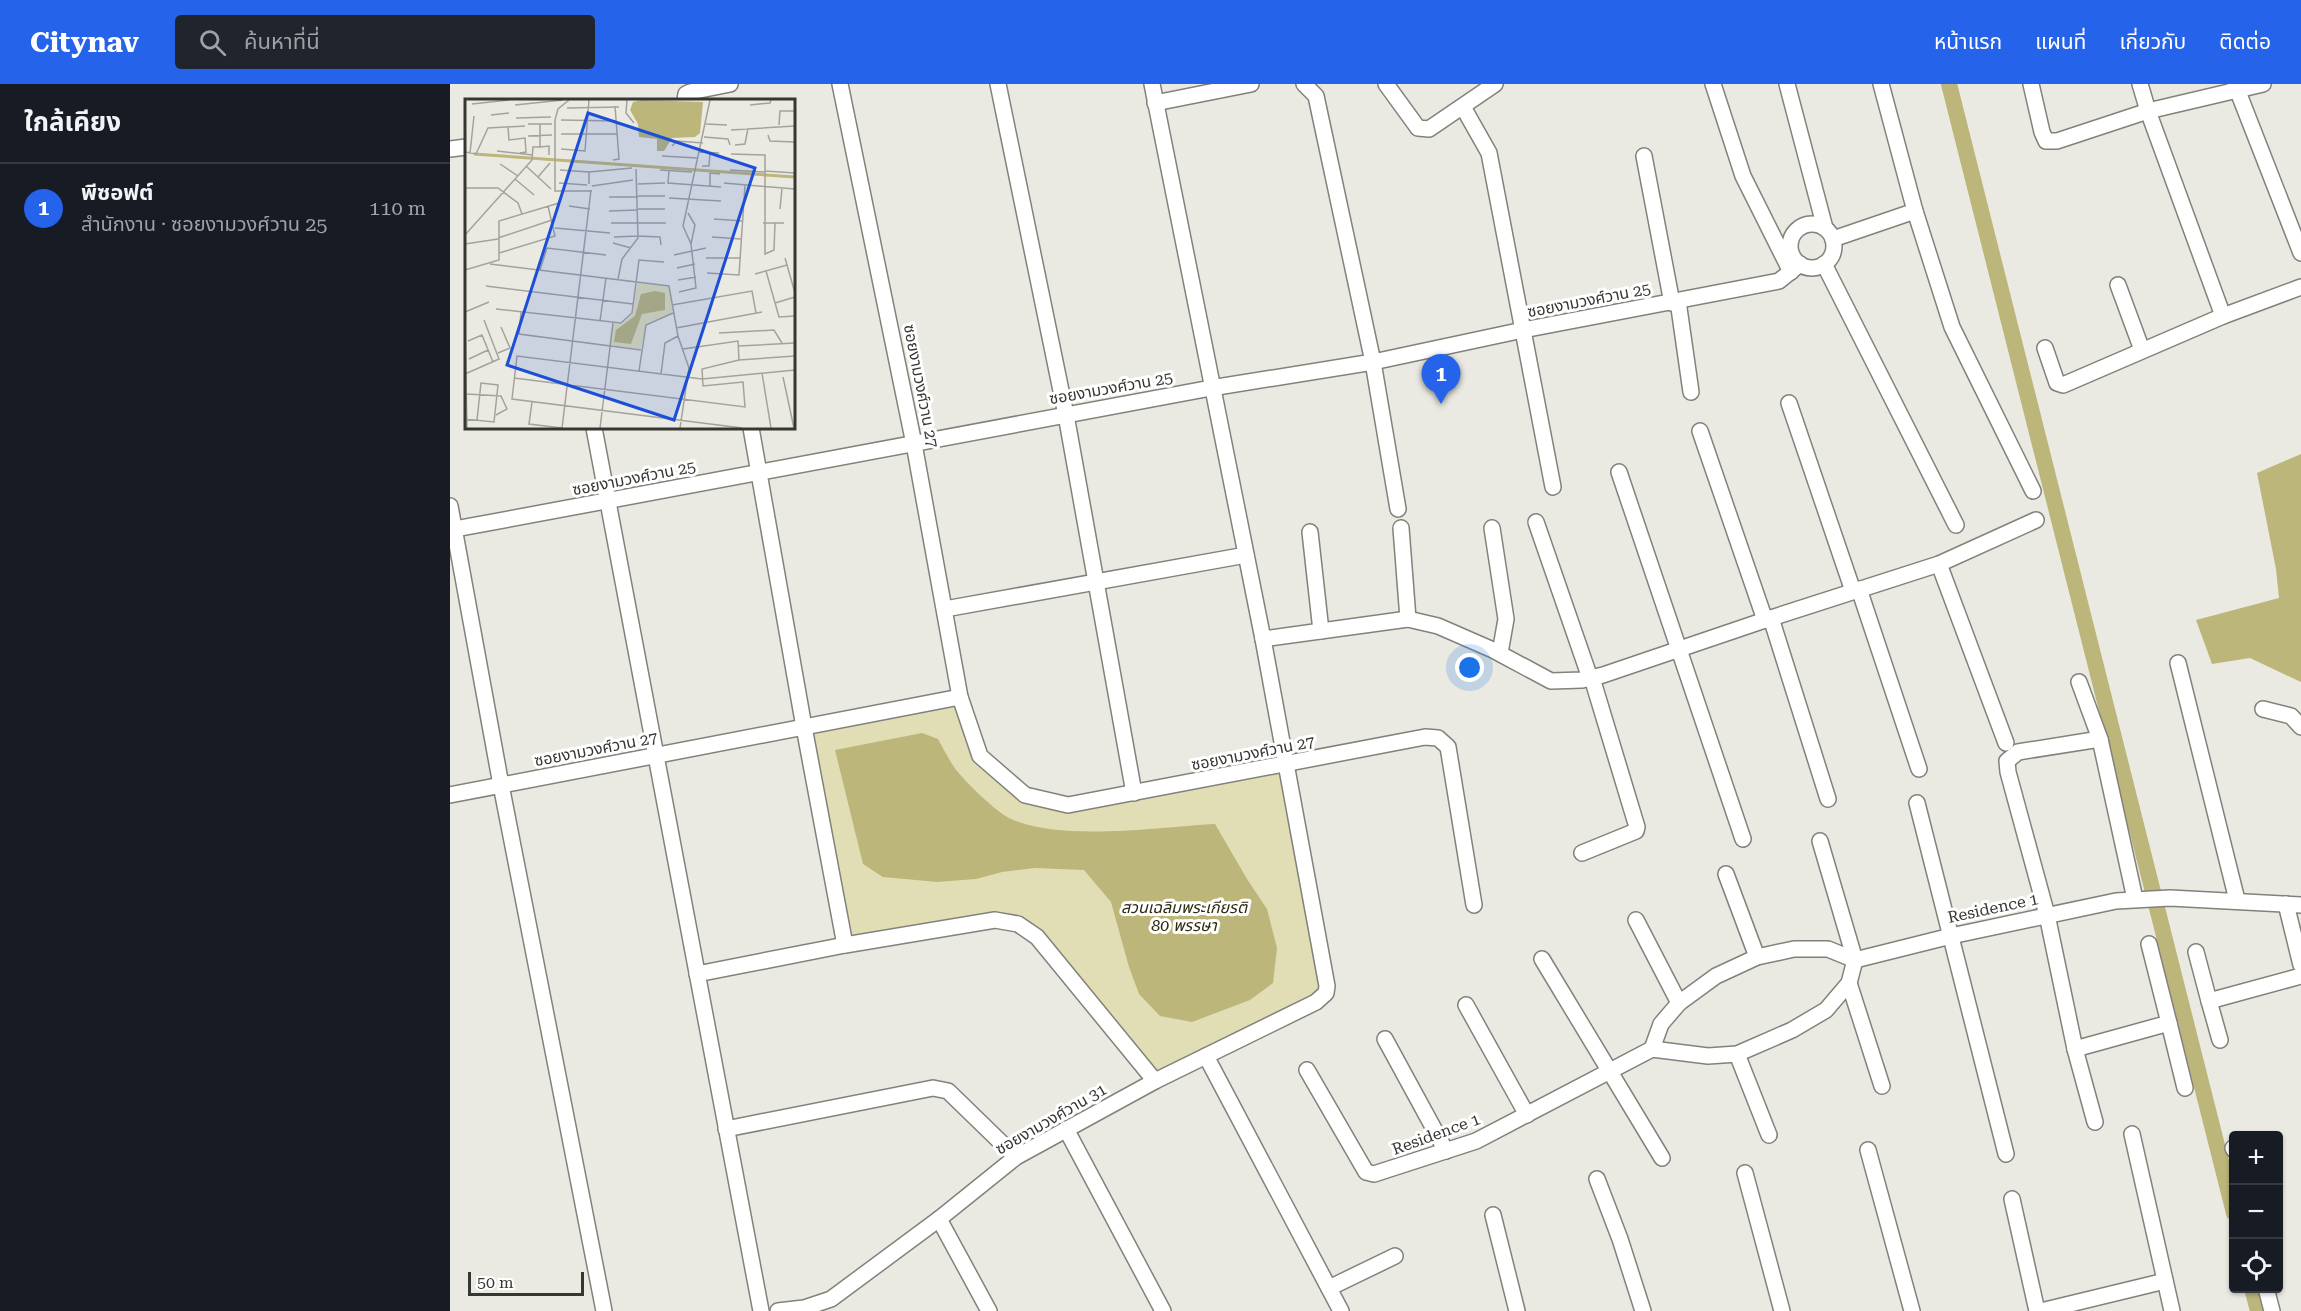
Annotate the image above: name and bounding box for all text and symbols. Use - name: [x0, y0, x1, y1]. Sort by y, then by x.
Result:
- search box: [175, 15, 595, 69]
- text: Citynav: [30, 26, 139, 59]
- icon: search: [196, 26, 229, 59]
- text: ค้นหาที่นี่: [244, 29, 320, 54]
- text: หน้าแรก: [1934, 30, 2002, 54]
- text: แผนที่: [2035, 30, 2086, 54]
- text: เกี่ยวกับ: [2119, 30, 2186, 54]
- text: ติดต่อ: [2219, 30, 2271, 54]
- inset map: [465, 99, 795, 429]
- text: ใกล้เคียง: [24, 107, 121, 137]
- text: พีซอฟต์: [81, 180, 154, 205]
- text: 1: [38, 196, 49, 220]
- text: 110 m: [369, 196, 426, 220]
- text: สำนักงาน · ซอยงามวงศ์วาน 25: [81, 212, 328, 236]
- street label: ซอยงามวงศ์วาน 25: [1526, 279, 1652, 321]
- street label: ซอยงามวงศ์วาน 27: [900, 323, 942, 449]
- pin: 1: [1422, 354, 1460, 404]
- street label: ซอยงามวงศ์วาน 25: [1048, 368, 1174, 408]
- street label: ซอยงามวงศ์วาน 25: [571, 457, 697, 499]
- your location: [1455, 653, 1484, 682]
- street label: ซอยงามวงศ์วาน 27: [533, 728, 659, 770]
- street label: ซอยงามวงศ์วาน 27: [1190, 732, 1316, 774]
- street label: Residence 1: [1946, 889, 2040, 927]
- park label: สวนเฉลิมพระเกียรติ 80 พรรษา: [1121, 898, 1249, 935]
- street label: ซอยงามวงศ์วาน 31: [992, 1079, 1110, 1159]
- street label: Residence 1: [1389, 1109, 1483, 1159]
- map controls: [2229, 1131, 2283, 1293]
- button: +: [2229, 1131, 2283, 1185]
- button: −: [2229, 1185, 2283, 1239]
- button: locate: [2229, 1239, 2283, 1293]
- scale bar: [468, 1269, 584, 1296]
- text: 50 m: [477, 1273, 514, 1292]

